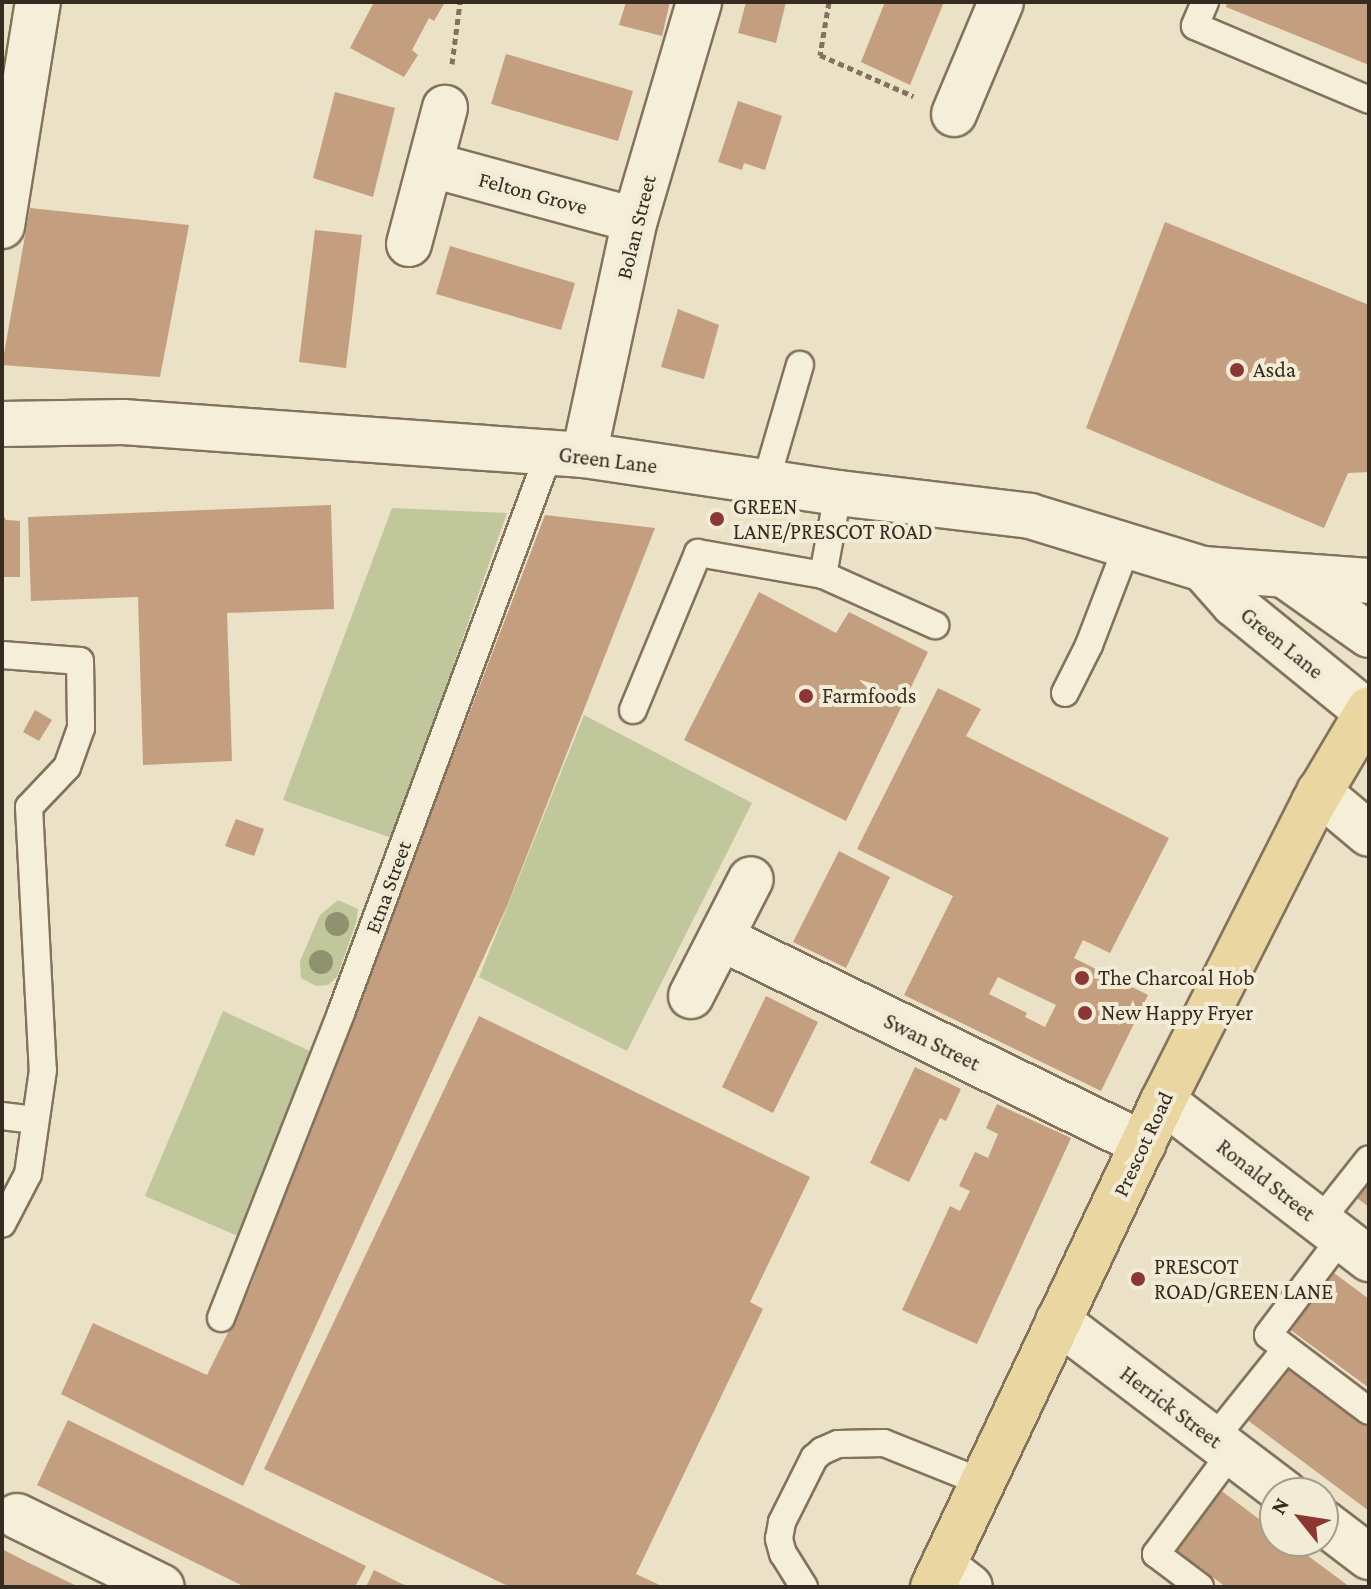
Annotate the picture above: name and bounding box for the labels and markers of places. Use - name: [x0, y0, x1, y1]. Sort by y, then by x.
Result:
- place label: Asda: [1253, 357, 1296, 383]
- marker: Asda: [1228, 361, 1246, 379]
- place label: GREEN LANE/PRESCOT ROAD: [733, 493, 933, 544]
- marker: GREEN LANE/PRESCOT ROAD: [708, 510, 726, 528]
- place label: Farmfoods: [822, 683, 916, 709]
- marker: Farmfoods: [797, 687, 815, 705]
- place label: The Charcoal Hob: [1098, 965, 1255, 991]
- marker: The Charcoal Hob: [1073, 969, 1091, 987]
- place label: New Happy Fryer: [1101, 1000, 1253, 1026]
- marker: New Happy Fryer: [1076, 1004, 1094, 1022]
- place label: PRESCOT ROAD/GREEN LANE: [1154, 1253, 1333, 1304]
- marker: PRESCOT ROAD/GREEN LANE: [1129, 1270, 1147, 1288]

